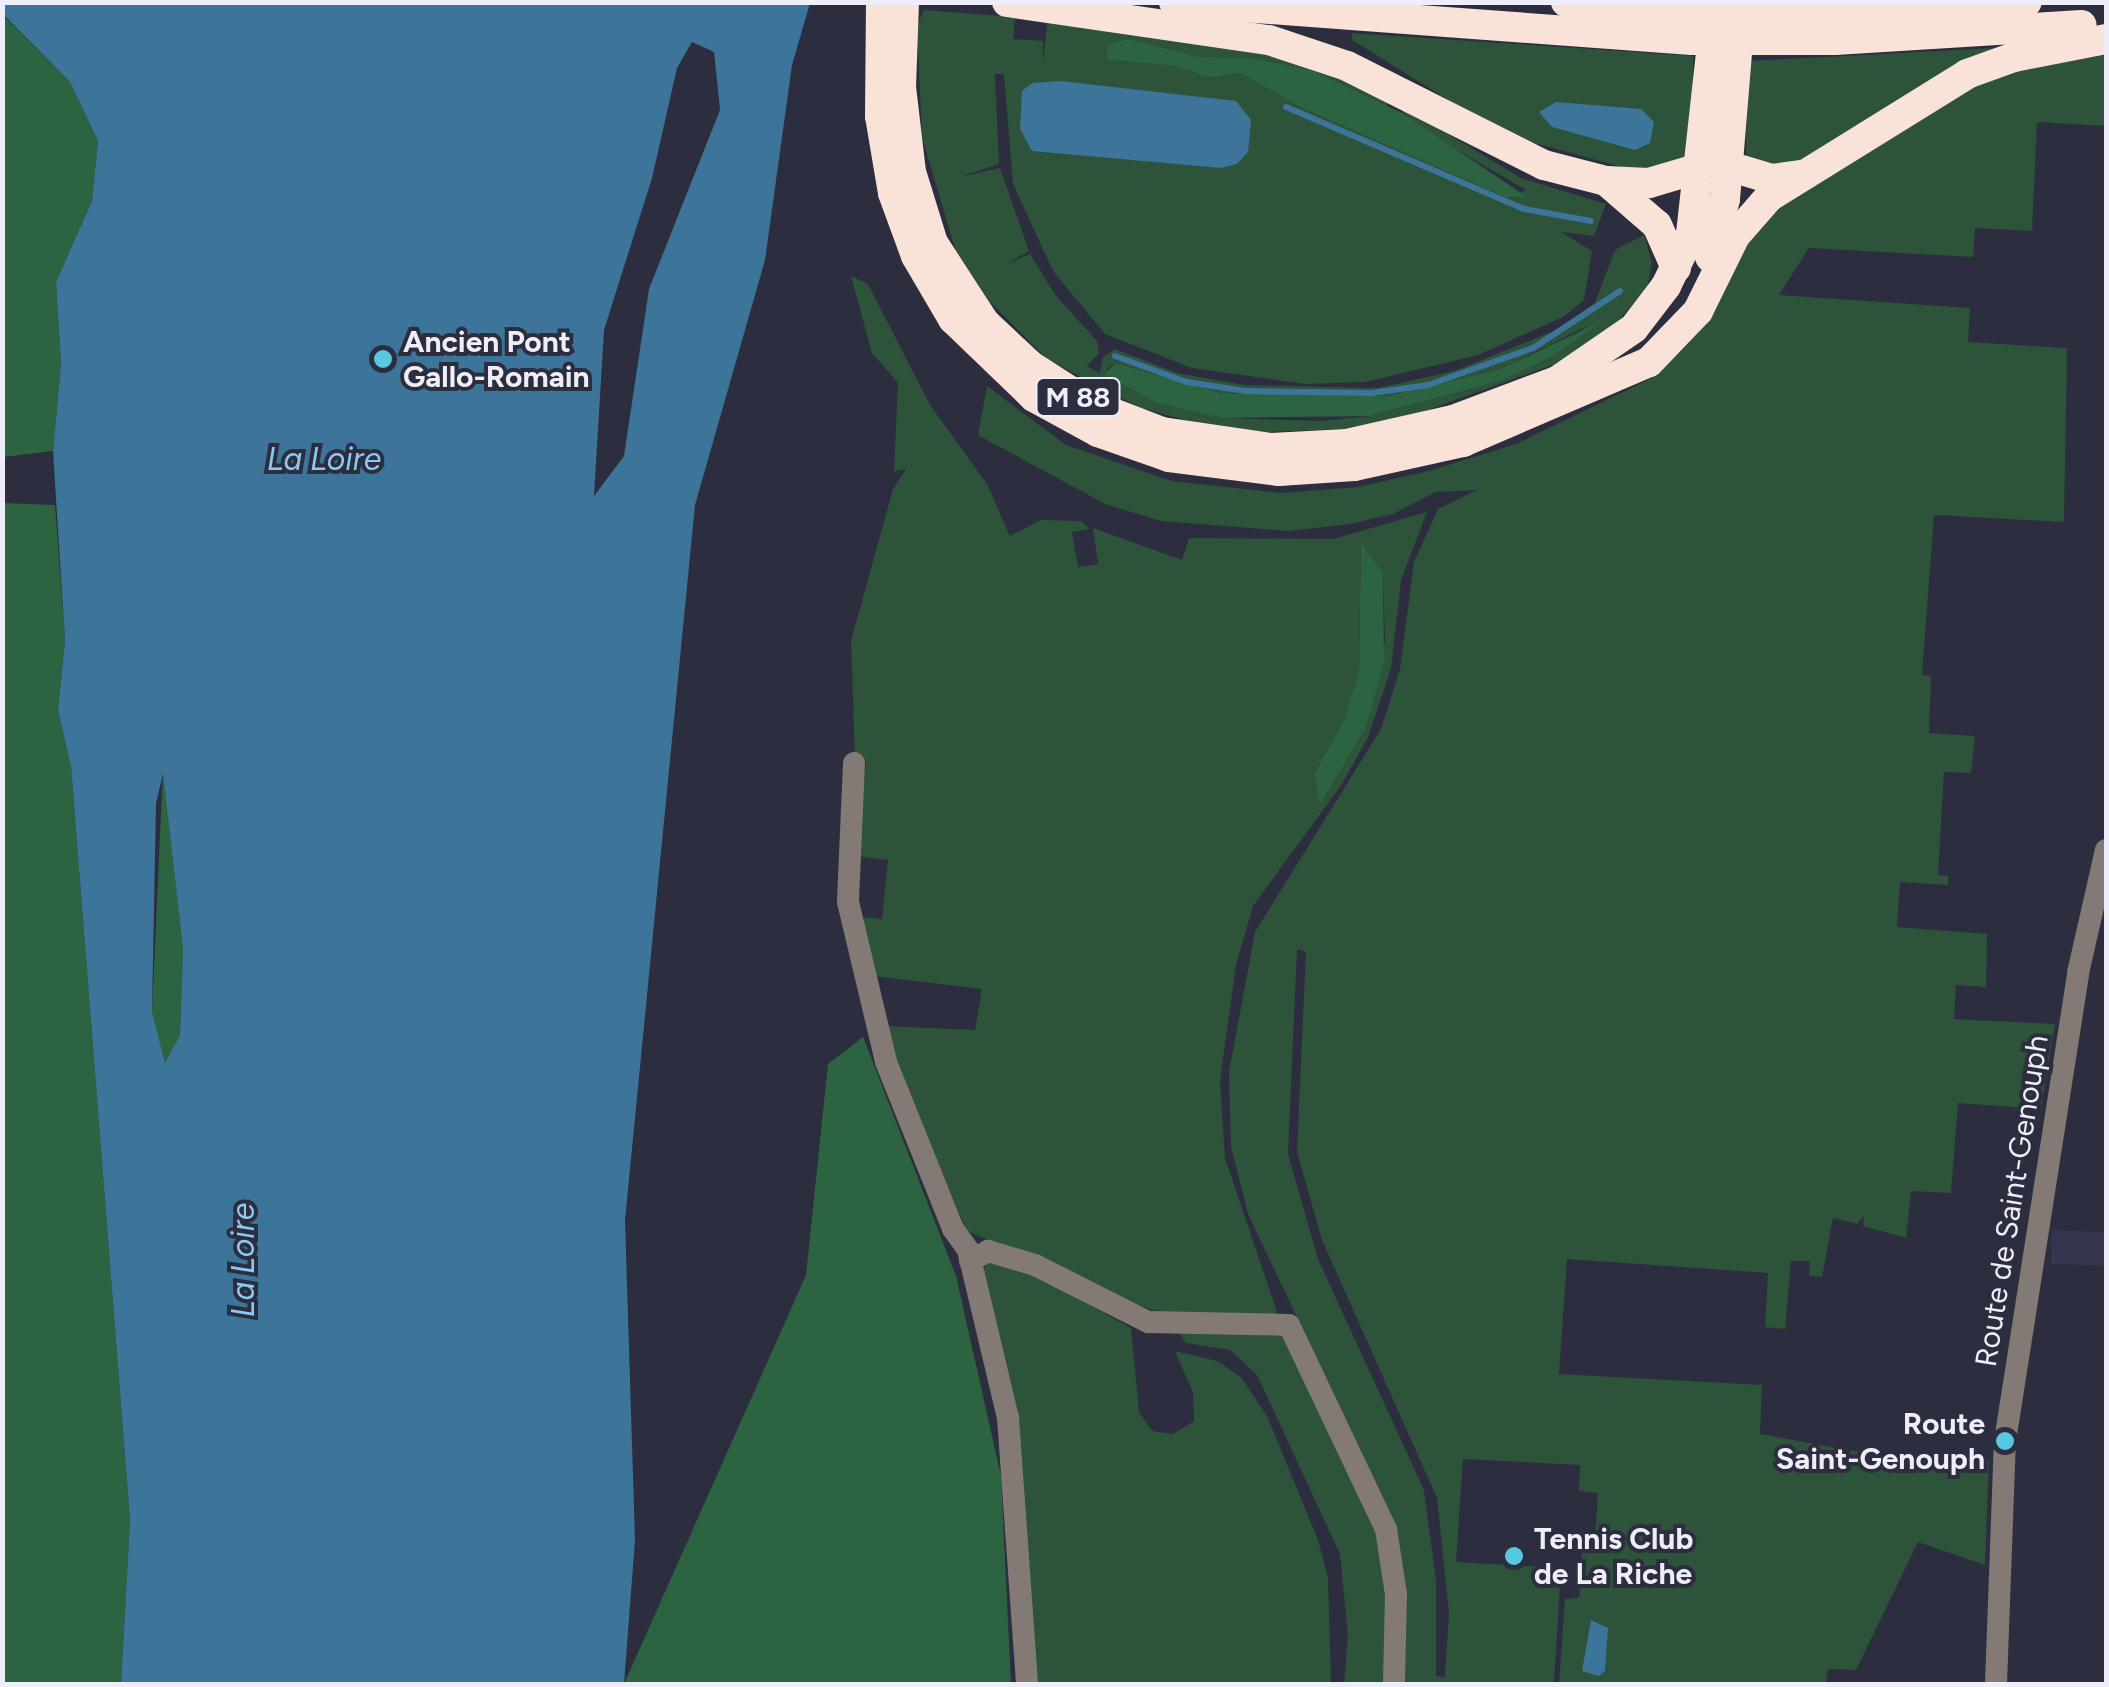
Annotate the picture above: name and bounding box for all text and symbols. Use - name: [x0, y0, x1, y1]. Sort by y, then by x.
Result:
- place label: Ancien Pont Gallo-Romain: [403, 324, 590, 394]
- marker: Ancien Pont Gallo-Romain: [372, 348, 394, 370]
- road number: M 88: [1036, 374, 1120, 420]
- water label: La Loire: [267, 440, 381, 478]
- street label: Route de Saint-Genouph: [1968, 1033, 2056, 1369]
- water label: La Loire: [224, 1203, 262, 1317]
- place label: Route Saint-Genouph: [1776, 1406, 1985, 1476]
- marker: Route Saint-Genouph: [1994, 1430, 2016, 1452]
- place label: Tennis Club de La Riche: [1534, 1521, 1693, 1592]
- marker: Tennis Club de La Riche: [1503, 1545, 1525, 1567]

